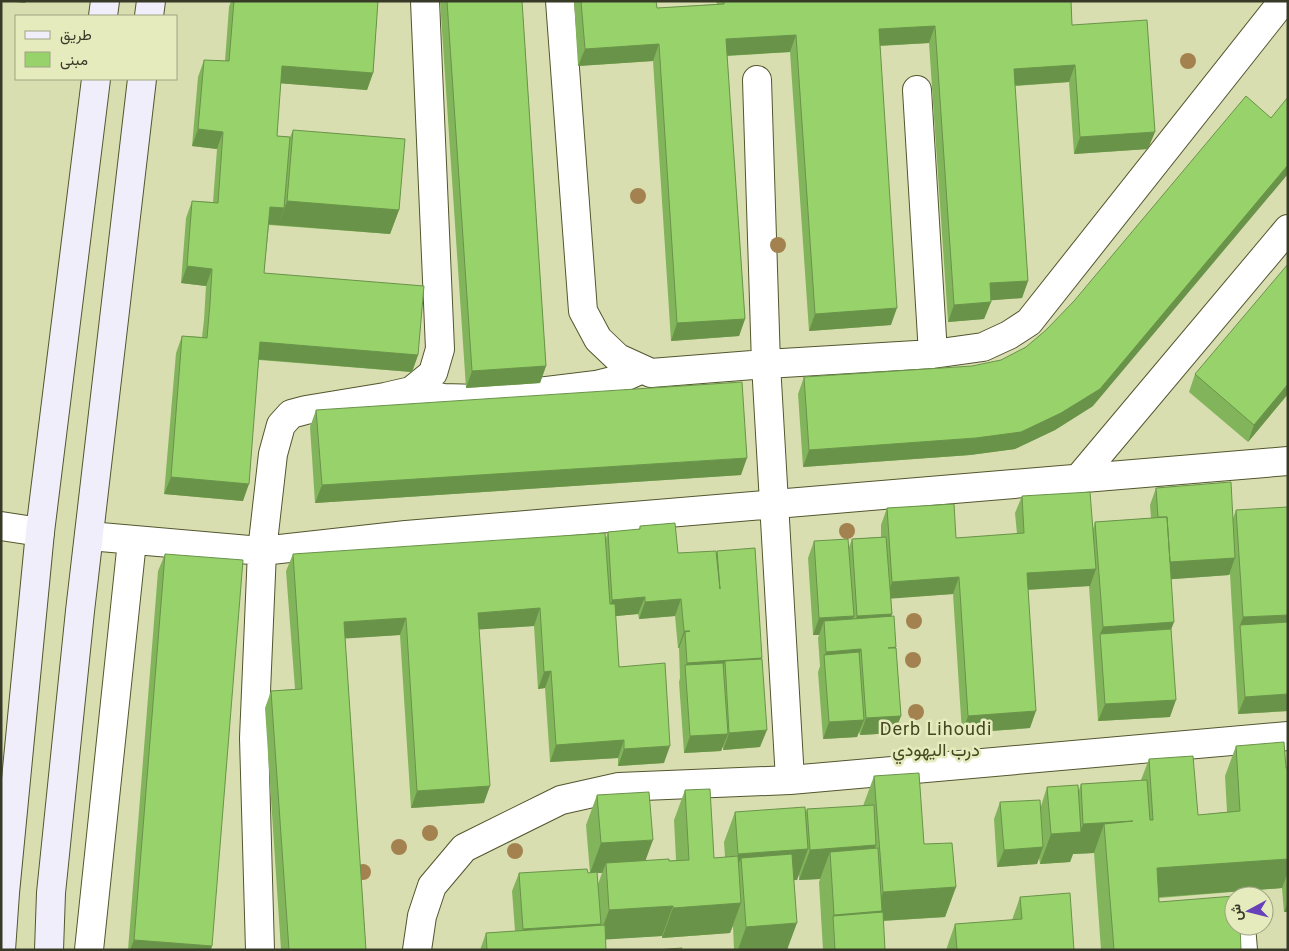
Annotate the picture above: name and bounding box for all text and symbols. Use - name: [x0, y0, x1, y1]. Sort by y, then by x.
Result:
- legend: [15, 15, 178, 80]
- text: طريق: [60, 26, 92, 45]
- text: مبنى: [60, 51, 88, 70]
- district label: Derb Lihoudi درب اليهودي: [880, 718, 992, 765]
- north arrow: [1224, 886, 1274, 936]
- text: ش: [1227, 903, 1246, 922]

